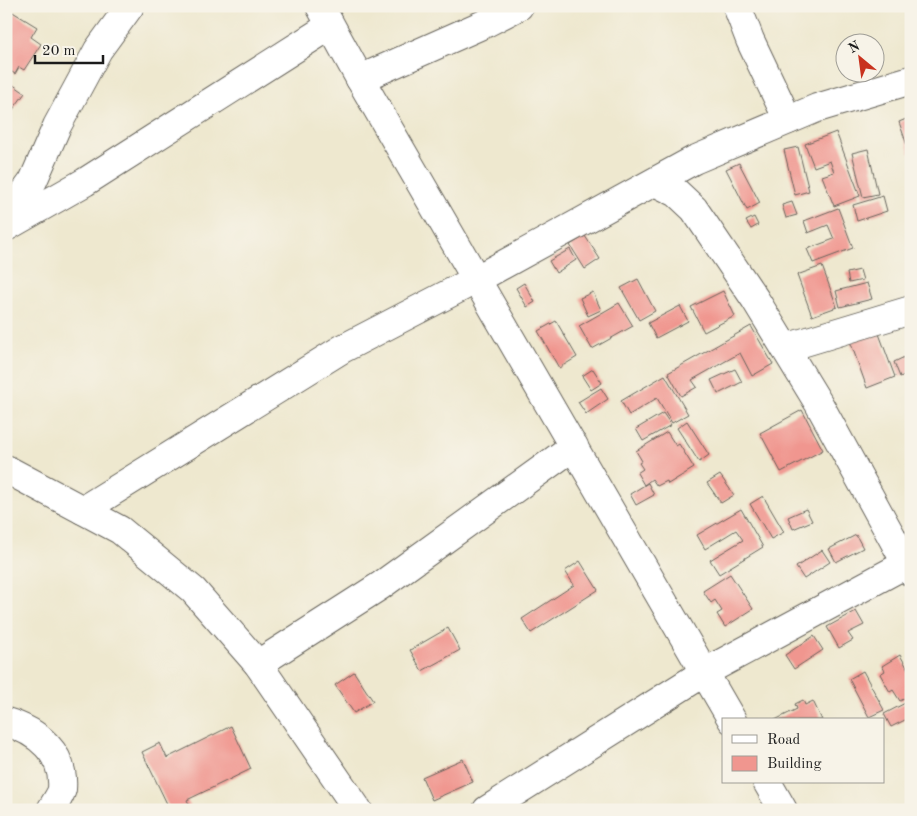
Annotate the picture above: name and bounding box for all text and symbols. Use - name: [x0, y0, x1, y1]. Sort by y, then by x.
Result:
- scale bar: [35, 32, 102, 64]
- north arrow: [834, 32, 884, 82]
- text: N: [846, 39, 863, 56]
- text: 20 m: [42, 44, 76, 59]
- legend: [722, 718, 884, 784]
- text: Road: [767, 733, 801, 748]
- text: Building: [767, 757, 822, 772]

